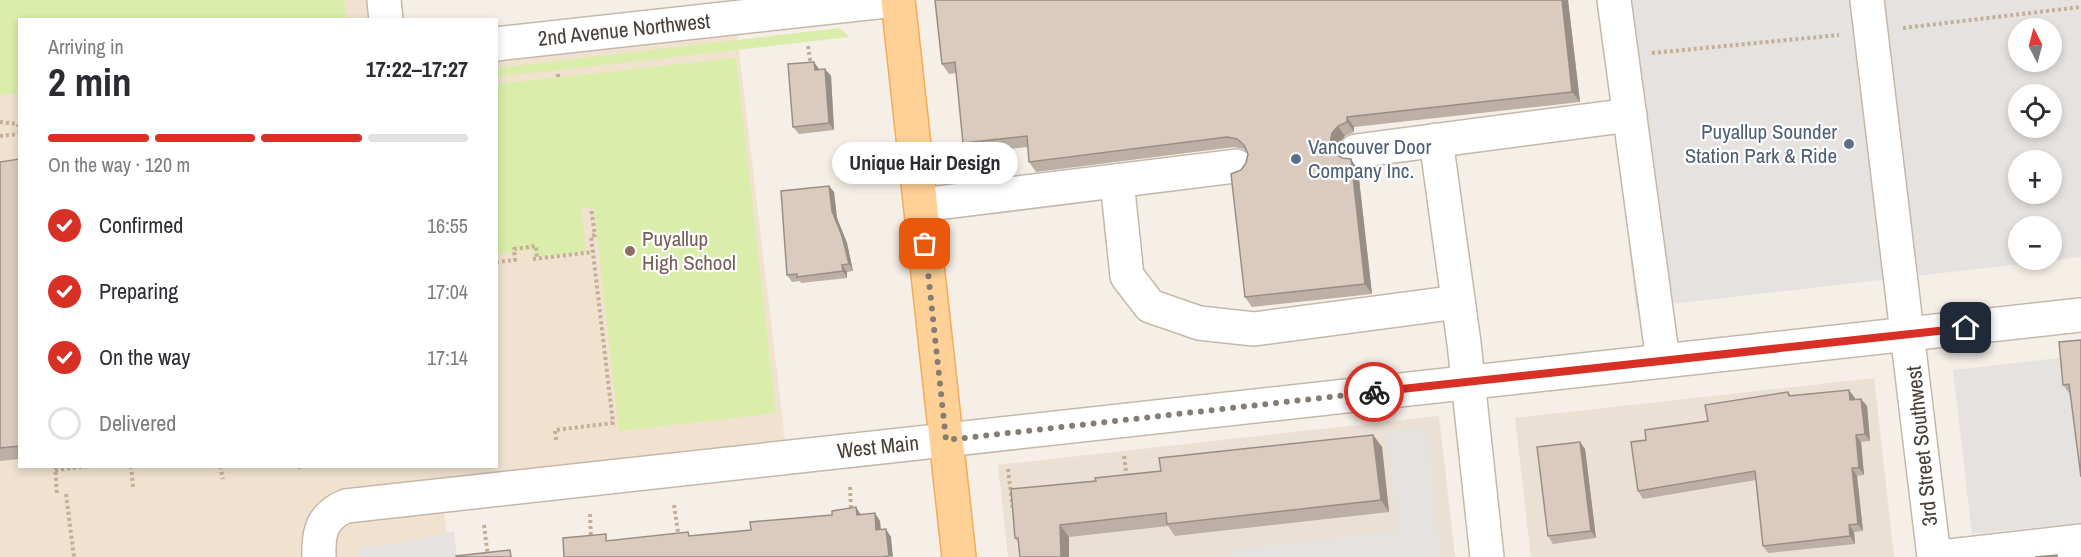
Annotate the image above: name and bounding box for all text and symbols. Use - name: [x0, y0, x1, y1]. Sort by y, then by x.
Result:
- street label: 2nd Avenue Northwest: [536, 6, 712, 53]
- north arrow: [2008, 18, 2062, 72]
- map controls: [2008, 18, 2062, 270]
- text: Arriving in: [48, 33, 124, 60]
- text: 17:22–17:27: [366, 54, 468, 84]
- text: 2 min: [48, 56, 132, 108]
- button: locate: [2008, 84, 2062, 138]
- place label: Puyallup Sounder Station Park & Ride: [1685, 117, 1837, 170]
- place label: Vancouver Door Company Inc.: [1308, 132, 1431, 185]
- marker: Puyallup Sounder Station Park & Ride: [1842, 137, 1856, 151]
- callout: Unique Hair Design: [832, 142, 1018, 184]
- text: Unique Hair Design: [849, 149, 1001, 176]
- button: +: [2008, 150, 2062, 204]
- text: On the way · 120 m: [48, 151, 190, 178]
- marker: Vancouver Door Company Inc.: [1289, 152, 1303, 166]
- icon: check: [48, 209, 81, 242]
- text: Confirmed: [99, 210, 183, 240]
- text: 16:55: [427, 212, 468, 239]
- button: −: [2008, 216, 2062, 270]
- pin: [899, 218, 950, 269]
- place label: Puyallup High School: [642, 224, 736, 277]
- icon: bag: [908, 227, 941, 260]
- marker: Puyallup High School: [623, 244, 637, 258]
- icon: check: [48, 275, 81, 308]
- text: Preparing: [99, 276, 178, 306]
- text: 17:04: [427, 278, 468, 305]
- pin: [1940, 302, 1991, 353]
- icon: home: [1949, 311, 1982, 344]
- icon: check: [48, 341, 81, 374]
- text: On the way: [99, 342, 190, 372]
- text: 17:14: [427, 344, 468, 371]
- courier: [1344, 362, 1404, 422]
- street label: 3rd Street Southwest: [1899, 364, 1944, 528]
- icon: bike: [1358, 376, 1391, 409]
- text: Delivered: [99, 408, 176, 438]
- street label: West Main: [836, 428, 920, 465]

